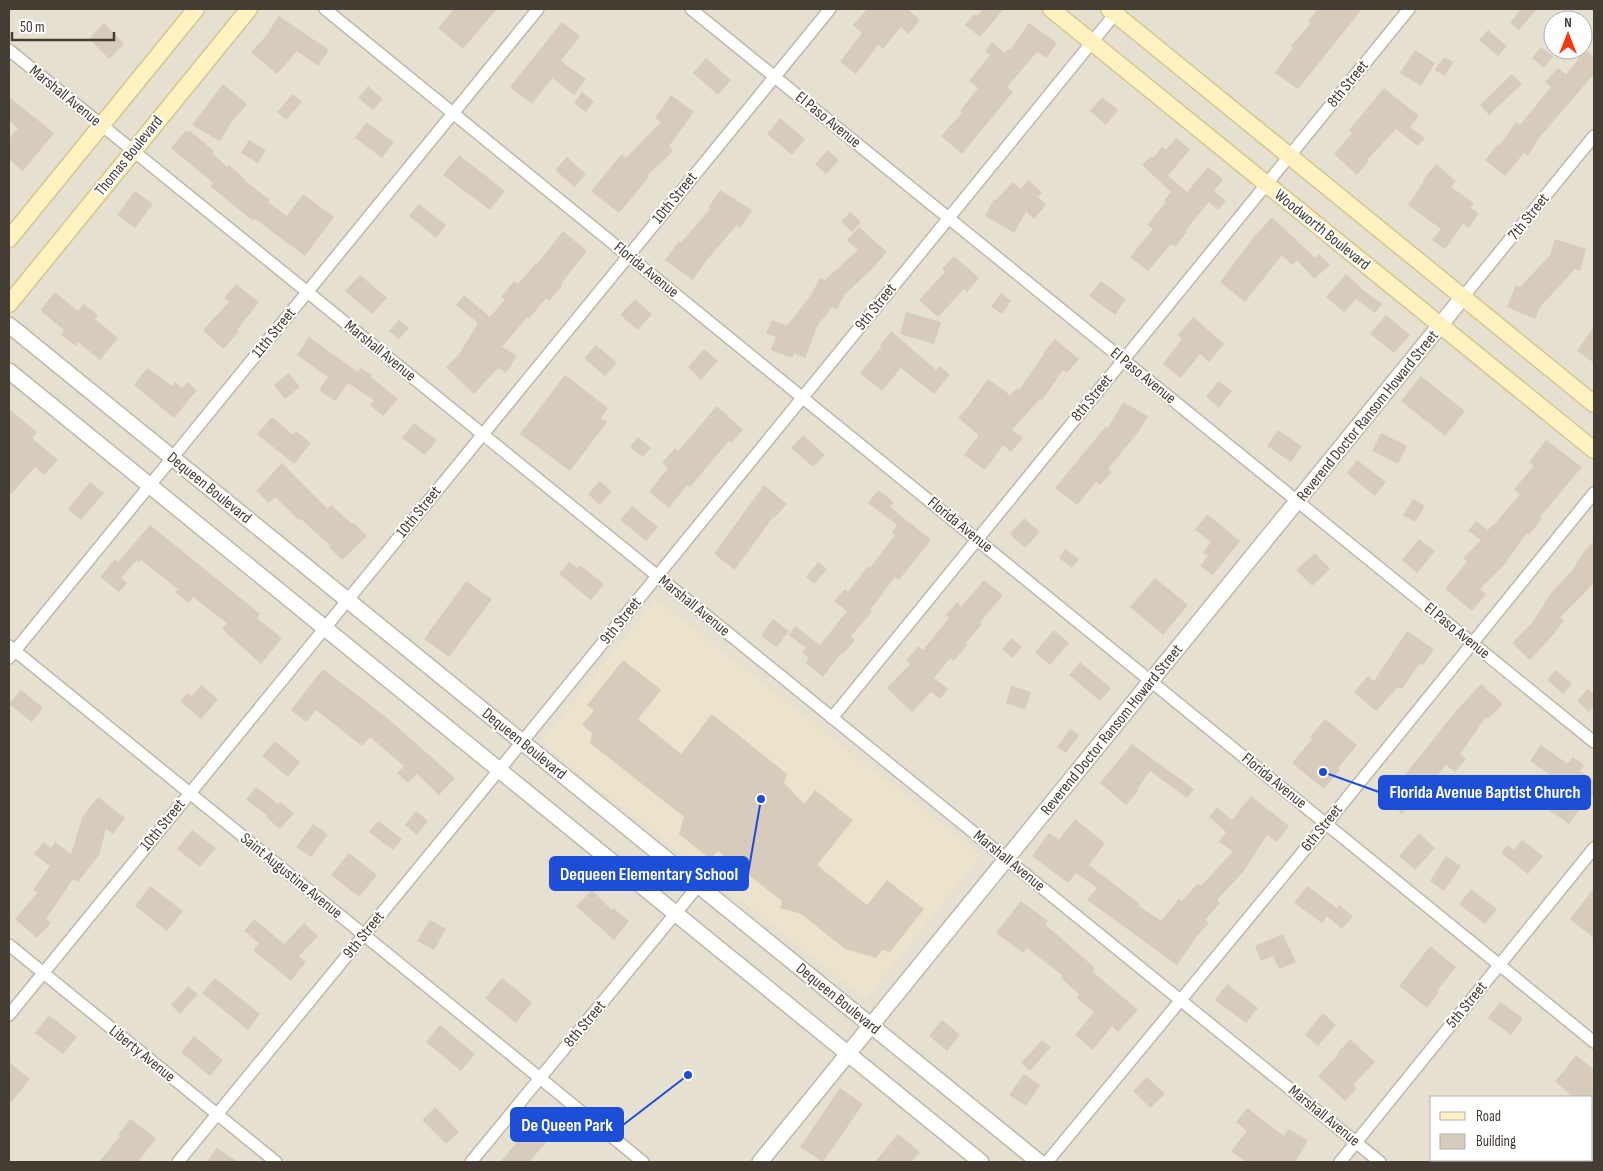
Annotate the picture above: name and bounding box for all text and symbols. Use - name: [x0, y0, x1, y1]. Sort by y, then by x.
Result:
- scale bar: [12, 10, 115, 42]
- north arrow: [1543, 10, 1593, 60]
- text: N: [1564, 14, 1572, 31]
- text: 50 m: [20, 18, 45, 37]
- street label: 8th Street: [1323, 57, 1373, 111]
- street label: Marshall Avenue: [25, 61, 105, 131]
- street label: El Paso Avenue: [791, 88, 865, 152]
- street label: Thomas Boulevard: [91, 112, 167, 200]
- street label: 10th Street: [648, 168, 702, 228]
- street label: Woodworth Boulevard: [1270, 186, 1374, 274]
- street label: 7th Street: [1504, 190, 1554, 244]
- street label: Florida Avenue: [610, 238, 682, 302]
- street label: 9th Street: [851, 279, 901, 334]
- street label: 11th Street: [248, 304, 300, 362]
- street label: Marshall Avenue: [340, 316, 420, 386]
- street label: Reverend Doctor Ransom Howard Street: [1293, 327, 1443, 505]
- street label: El Paso Avenue: [1106, 344, 1180, 408]
- street label: 8th Street: [1067, 371, 1117, 425]
- street label: Dequeen Boulevard: [163, 448, 255, 528]
- street label: 10th Street: [392, 482, 446, 542]
- street label: Florida Avenue: [924, 493, 996, 557]
- street label: Marshall Avenue: [654, 571, 734, 641]
- street label: 9th Street: [596, 593, 646, 648]
- street label: El Paso Avenue: [1420, 599, 1494, 663]
- street label: Reverend Doctor Ransom Howard Street: [1037, 641, 1187, 819]
- street label: Dequeen Boulevard: [478, 704, 570, 784]
- street label: Florida Avenue: [1238, 749, 1310, 813]
- callout: Florida Avenue Baptist Church: [1379, 776, 1590, 809]
- text: Florida Avenue Baptist Church: [1390, 782, 1580, 803]
- street label: 10th Street: [136, 795, 190, 855]
- street label: 6th Street: [1297, 801, 1347, 855]
- street label: Marshall Avenue: [969, 826, 1049, 896]
- street label: Saint Augustine Avenue: [236, 829, 346, 923]
- callout: Dequeen Elementary School: [550, 857, 748, 890]
- text: Dequeen Elementary School: [560, 864, 738, 885]
- street label: 9th Street: [339, 907, 389, 962]
- street label: Dequeen Boulevard: [792, 959, 884, 1039]
- street label: 5th Street: [1442, 978, 1492, 1032]
- street label: 8th Street: [560, 997, 610, 1051]
- street label: Liberty Avenue: [105, 1022, 179, 1086]
- street label: Marshall Avenue: [1284, 1081, 1364, 1151]
- legend: [1430, 1096, 1593, 1161]
- text: Road: [1476, 1107, 1501, 1126]
- callout: De Queen Park: [511, 1108, 623, 1141]
- text: De Queen Park: [521, 1115, 613, 1136]
- text: Building: [1476, 1132, 1516, 1151]

